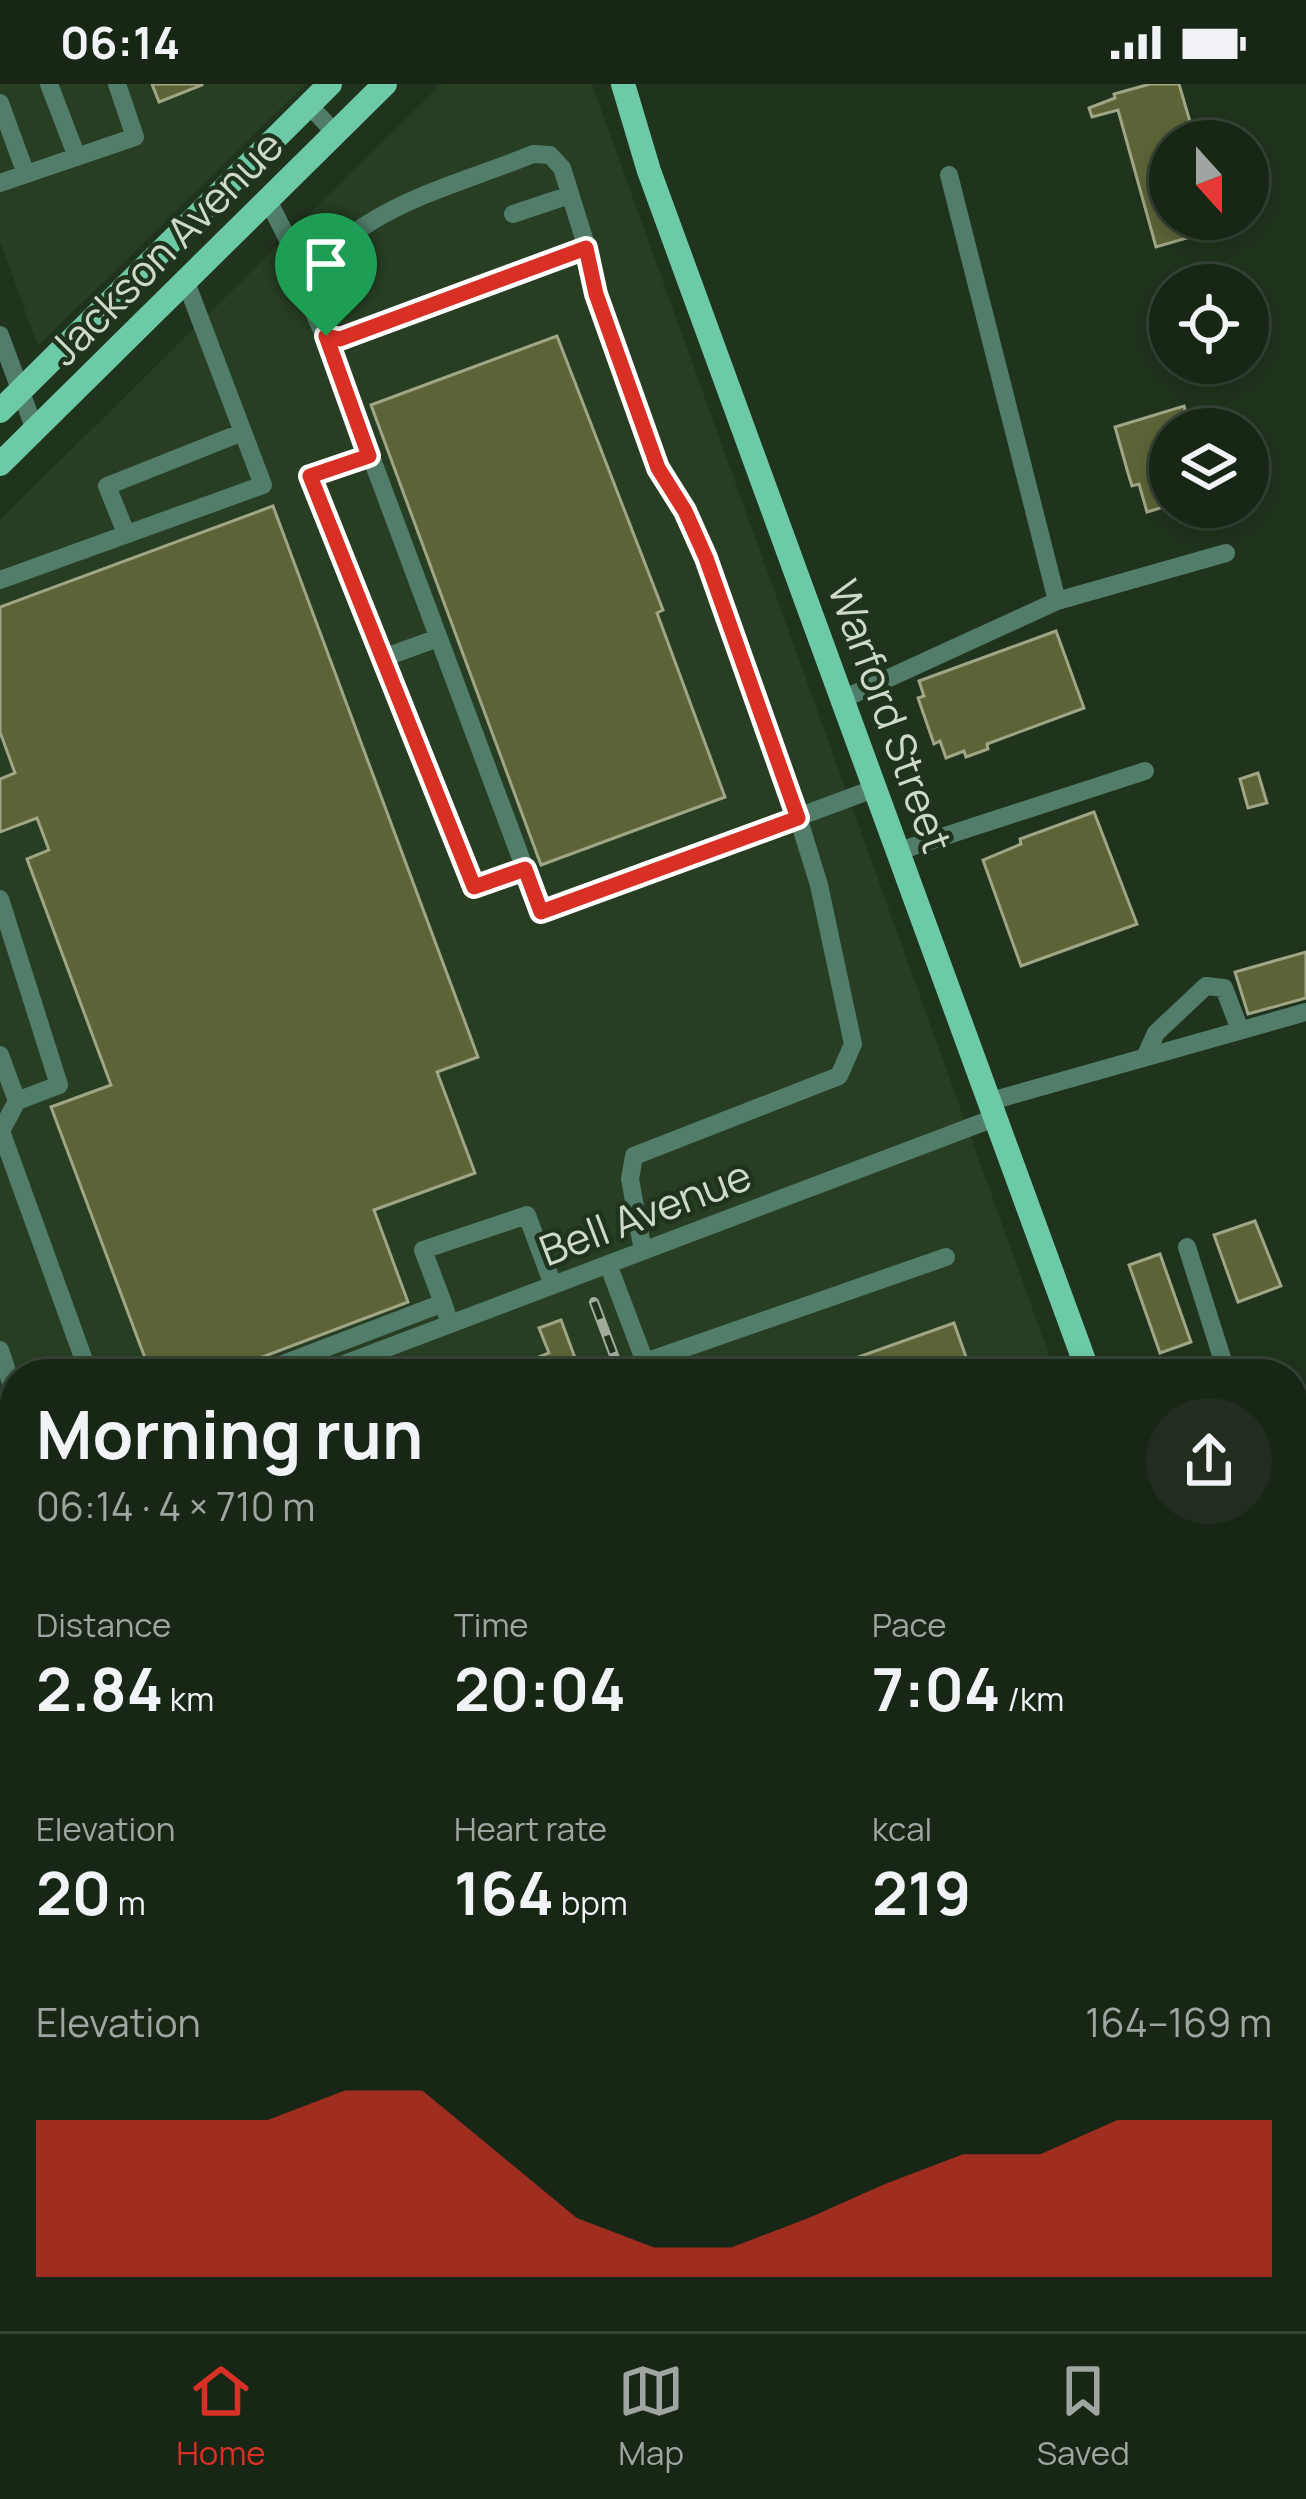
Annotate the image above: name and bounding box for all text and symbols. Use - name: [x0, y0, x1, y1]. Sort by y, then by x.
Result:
- text: 06:14: [60, 11, 180, 73]
- street label: Jackson Avenue: [35, 117, 295, 377]
- north arrow: [1149, 120, 1269, 240]
- map controls: [1149, 120, 1269, 528]
- pin: [275, 213, 377, 336]
- icon: arrive: [293, 231, 359, 297]
- button: locate: [1149, 264, 1269, 384]
- button: layers: [1149, 408, 1269, 528]
- street label: Warford Street: [815, 572, 967, 860]
- street label: Bell Avenue: [531, 1145, 759, 1279]
- text: Morning run: [36, 1389, 423, 1479]
- button: share: [1146, 1398, 1272, 1524]
- text: 06:14 · 4 × 710 m: [36, 1479, 315, 1533]
- text: Distance: [36, 1602, 171, 1647]
- text: Time: [454, 1602, 529, 1647]
- text: Pace: [872, 1602, 947, 1647]
- text: 2.84: [36, 1647, 163, 1729]
- text: 20:04: [454, 1647, 626, 1729]
- text: 7:04: [872, 1647, 1001, 1729]
- text: km: [163, 1676, 214, 1721]
- text: /km: [1001, 1676, 1064, 1721]
- text: Elevation: [36, 1806, 175, 1851]
- text: Heart rate: [454, 1806, 607, 1851]
- text: kcal: [872, 1806, 932, 1851]
- text: 20: [36, 1851, 111, 1933]
- text: 164: [454, 1851, 554, 1933]
- text: 219: [872, 1851, 971, 1933]
- text: m: [111, 1880, 146, 1925]
- text: bpm: [554, 1880, 628, 1925]
- text: Elevation: [36, 1995, 201, 2049]
- text: 164–169 m: [1085, 1995, 1272, 2049]
- tab: Home: [176, 2358, 266, 2475]
- tab: Map: [618, 2358, 684, 2475]
- tab: Saved: [1037, 2358, 1130, 2475]

